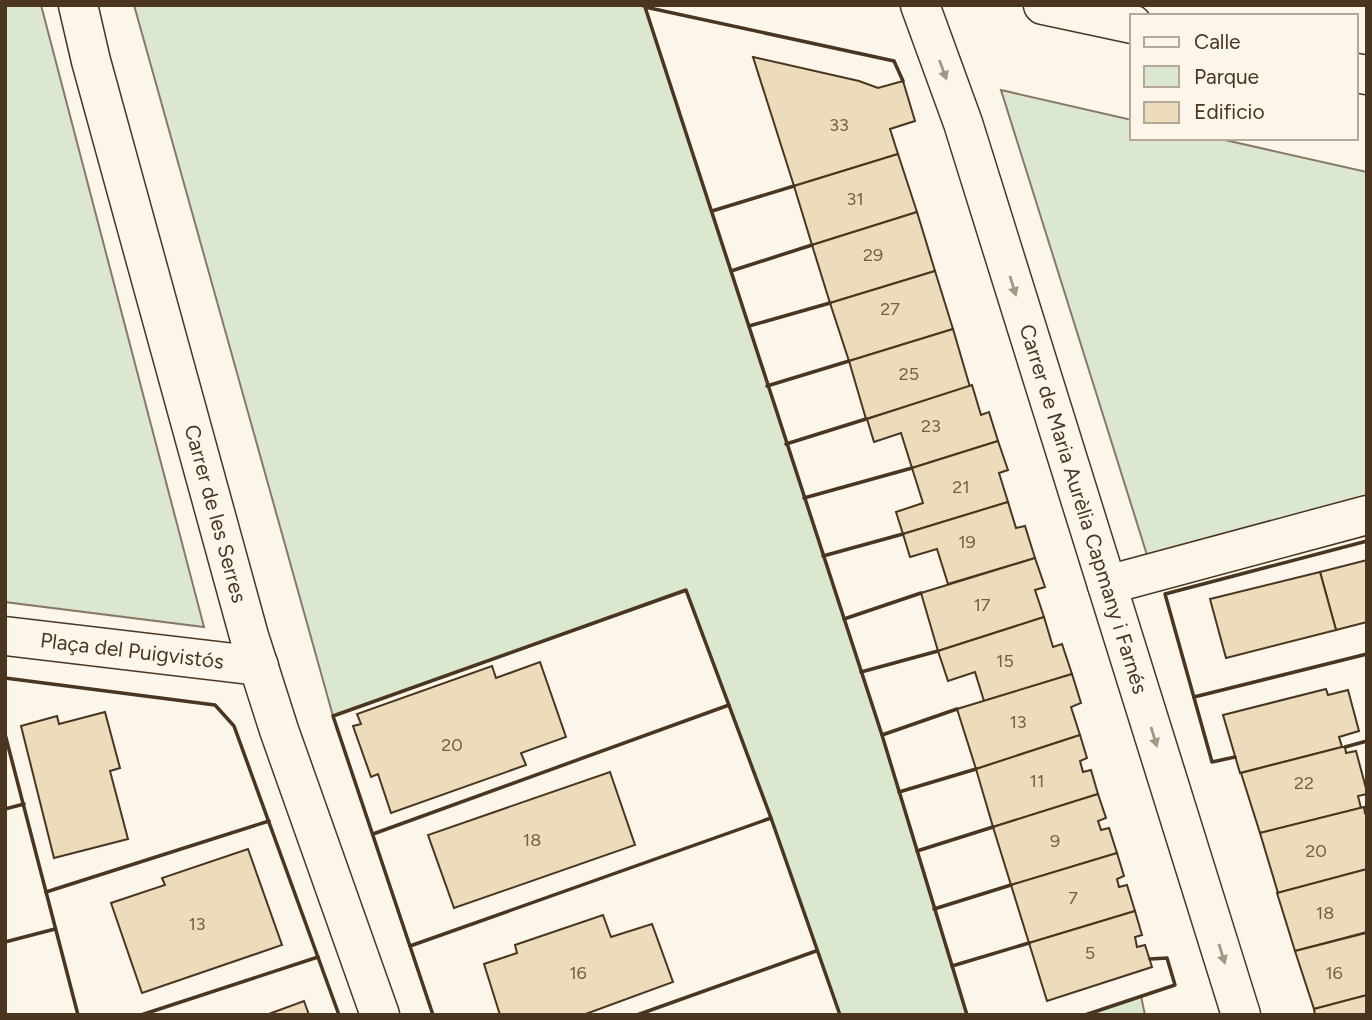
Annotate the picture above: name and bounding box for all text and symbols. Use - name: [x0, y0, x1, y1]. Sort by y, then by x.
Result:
- legend: [1130, 14, 1358, 140]
- text: Calle: [1194, 29, 1241, 54]
- one-way arrow: [938, 59, 949, 80]
- text: Parque: [1194, 64, 1259, 89]
- text: Edificio: [1194, 99, 1265, 124]
- house number: 33: [829, 114, 849, 136]
- house number: 31: [846, 188, 864, 210]
- house number: 29: [863, 244, 883, 266]
- one-way arrow: [1008, 276, 1019, 297]
- house number: 27: [880, 298, 900, 320]
- street label: Carrer de Maria Aurèlia Capmany i Farnés: [1014, 321, 1153, 697]
- house number: 25: [899, 363, 919, 385]
- house number: 23: [921, 415, 941, 437]
- street label: Carrer de les Serres: [179, 422, 252, 606]
- house number: 21: [952, 476, 970, 498]
- house number: 19: [958, 531, 976, 553]
- house number: 17: [973, 594, 991, 616]
- street label: Plaça del Puigvistós: [39, 627, 225, 674]
- house number: 15: [996, 650, 1014, 672]
- house number: 13: [1009, 711, 1027, 733]
- one-way arrow: [1150, 727, 1160, 748]
- house number: 20: [441, 734, 463, 756]
- house number: 11: [1030, 770, 1044, 792]
- house number: 22: [1294, 772, 1314, 794]
- house number: 18: [523, 829, 541, 851]
- house number: 9: [1050, 830, 1060, 852]
- house number: 20: [1305, 840, 1327, 862]
- house number: 7: [1068, 887, 1078, 909]
- house number: 18: [1316, 902, 1334, 924]
- house number: 13: [188, 913, 206, 935]
- house number: 5: [1085, 942, 1095, 964]
- one-way arrow: [1218, 944, 1228, 965]
- house number: 16: [569, 962, 587, 984]
- house number: 16: [1325, 962, 1343, 984]

